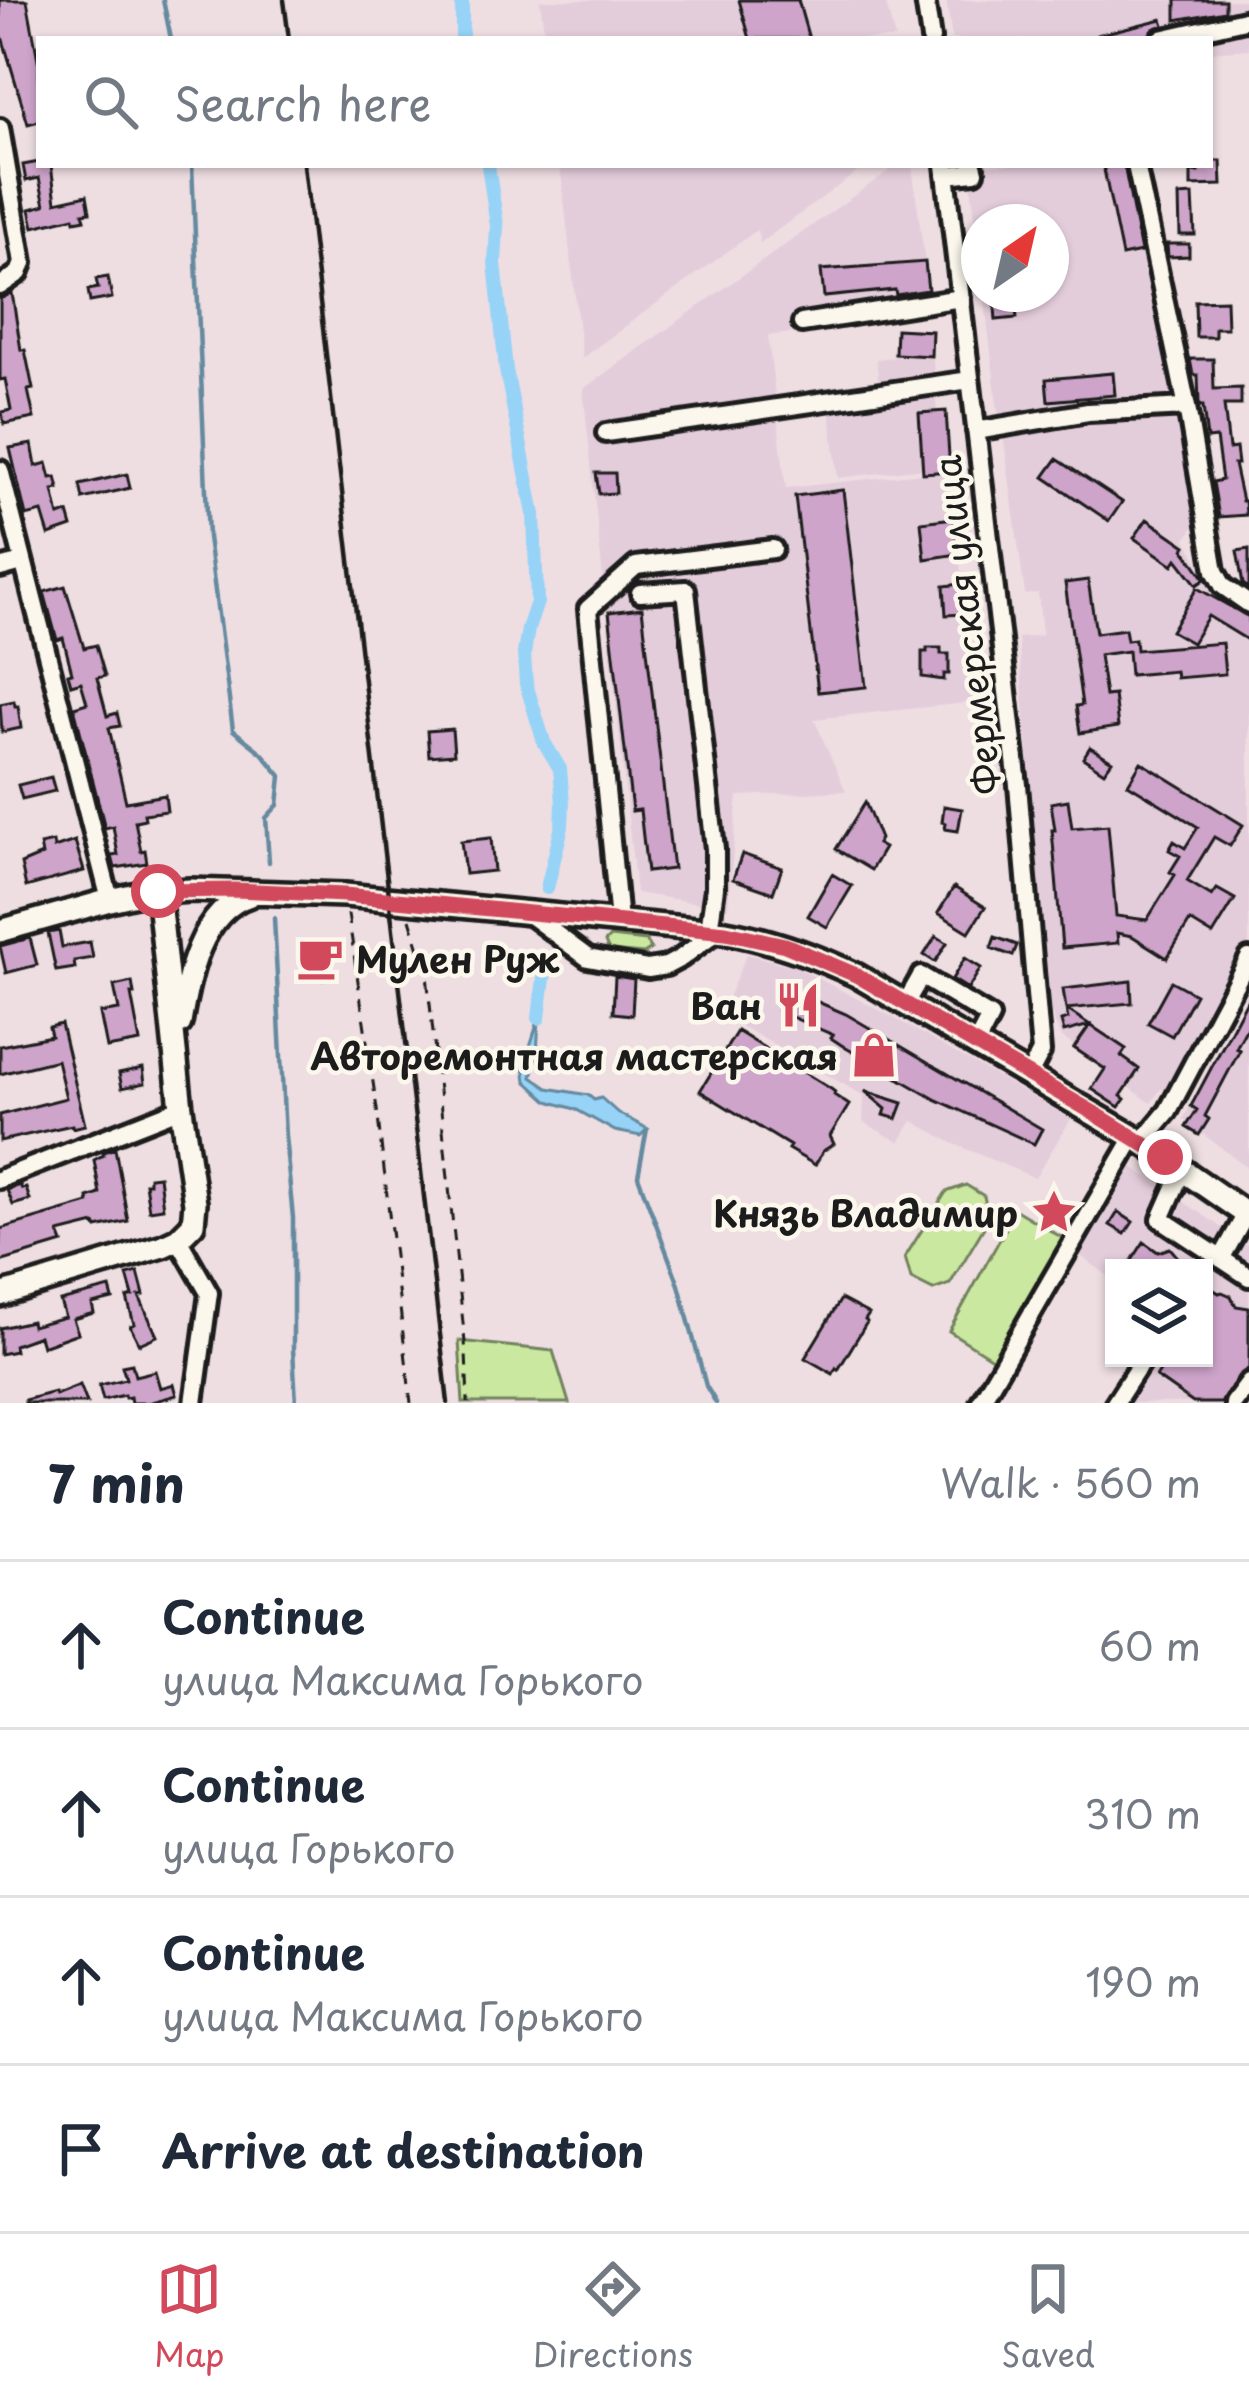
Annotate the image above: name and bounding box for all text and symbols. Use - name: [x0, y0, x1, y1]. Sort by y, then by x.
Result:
- search box: [36, 36, 1213, 168]
- text: Search here: [174, 68, 431, 136]
- icon: search: [78, 69, 144, 135]
- north arrow: [961, 204, 1069, 312]
- street label: Фермерская улица: [918, 452, 1014, 798]
- route start: [131, 864, 185, 918]
- place label: Мулен Руж: [356, 931, 560, 985]
- cafe icon: Мулен Руж: [295, 933, 345, 983]
- place label: Ван: [690, 978, 762, 1032]
- restaurant icon: Ван: [773, 980, 823, 1030]
- place label: Авторемонтная мастерская: [310, 1028, 838, 1082]
- shop icon: Авторемонтная мастерская: [849, 1030, 899, 1080]
- route end: [1138, 1130, 1192, 1184]
- place label: Князь Владимир: [713, 1185, 1018, 1239]
- place icon: Князь Владимир: [1029, 1187, 1079, 1237]
- map controls: [1105, 1259, 1213, 1367]
- button: layers: [1105, 1259, 1213, 1367]
- text: 7 min: [48, 1443, 185, 1520]
- text: Walk · 560 m: [940, 1452, 1201, 1511]
- text: Continue: [162, 1581, 365, 1649]
- icon: ahead: [48, 1612, 114, 1678]
- text: 60 m: [1099, 1615, 1201, 1674]
- text: улица Максима Горького: [162, 1649, 644, 1708]
- text: Continue: [162, 1749, 365, 1817]
- icon: ahead: [48, 1780, 114, 1846]
- text: 310 m: [1084, 1783, 1201, 1842]
- text: улица Горького: [162, 1817, 456, 1876]
- text: Continue: [162, 1917, 365, 1985]
- icon: ahead: [48, 1948, 114, 2014]
- text: 190 m: [1085, 1951, 1201, 2010]
- text: улица Максима Горького: [162, 1985, 644, 2044]
- text: Arrive at destination: [162, 2115, 645, 2183]
- icon: arrive: [48, 2116, 114, 2182]
- tab: Map: [154, 2256, 225, 2378]
- tab: Directions: [533, 2256, 693, 2378]
- tab: Saved: [1001, 2256, 1095, 2378]

